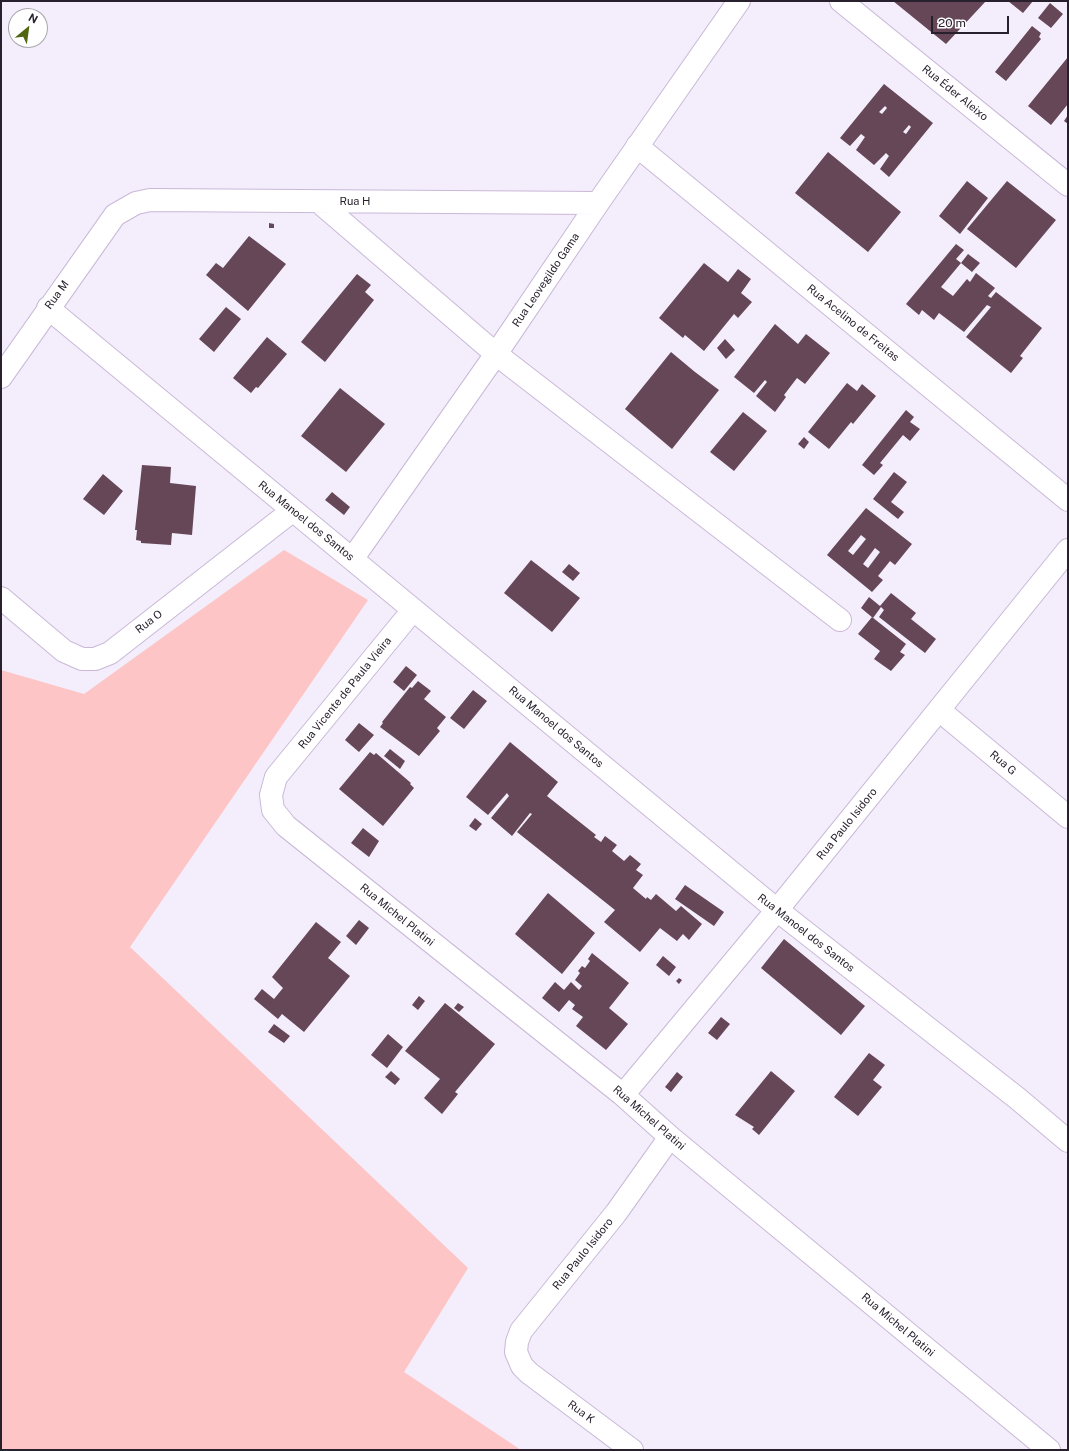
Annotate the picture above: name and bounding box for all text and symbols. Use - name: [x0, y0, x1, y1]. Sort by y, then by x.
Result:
- north arrow: [8, 8, 48, 48]
- scale bar: [933, 8, 1011, 34]
- text: N: [27, 11, 40, 26]
- text: 20 m: [938, 16, 966, 30]
- street label: Rua Éder Aleixo: [919, 62, 991, 124]
- street label: Rua H: [340, 195, 370, 209]
- street label: Rua Leovegildo Gama: [510, 231, 582, 329]
- street label: Rua M: [42, 278, 72, 312]
- street label: Rua Acelino de Freitas: [804, 282, 902, 364]
- street label: Rua Manoel dos Santos: [255, 478, 357, 564]
- street label: Rua O: [133, 607, 165, 637]
- street label: Rua Vicente de Paula Vieira: [296, 634, 394, 752]
- street label: Rua Manoel dos Santos: [506, 684, 606, 770]
- street label: Rua G: [987, 748, 1019, 778]
- street label: Rua Paulo Isidoro: [814, 785, 880, 863]
- street label: Rua Michel Platini: [357, 881, 437, 949]
- street label: Rua Manoel dos Santos: [755, 891, 857, 975]
- street label: Rua Michel Platini: [610, 1083, 688, 1153]
- street label: Rua Paulo Isidoro: [550, 1215, 616, 1293]
- street label: Rua Michel Platini: [859, 1290, 937, 1360]
- street label: Rua K: [565, 1398, 597, 1426]

